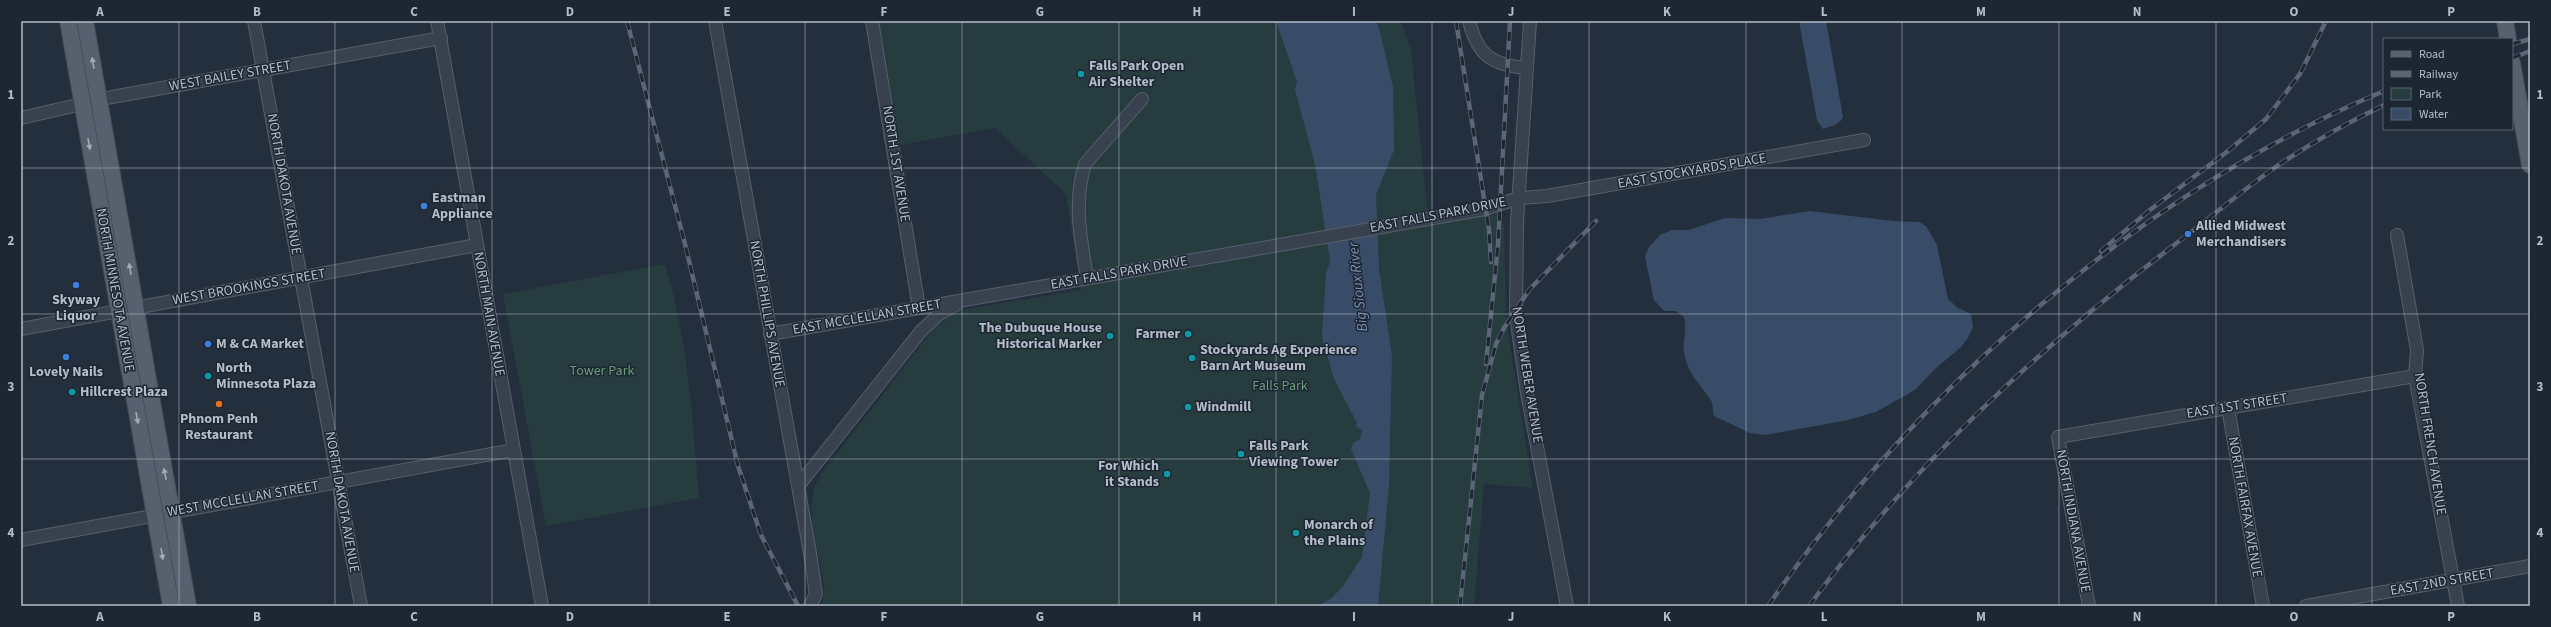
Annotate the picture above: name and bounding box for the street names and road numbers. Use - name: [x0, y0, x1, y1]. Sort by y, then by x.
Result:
- street label: WEST BAILEY STREET: [167, 55, 293, 97]
- street label: NORTH 1ST AVENUE: [877, 104, 915, 224]
- street label: NORTH DAKOTA AVENUE: [262, 112, 306, 256]
- street label: EAST STOCKYARDS PLACE: [1616, 148, 1768, 194]
- street label: EAST FALLS PARK DRIVE: [1368, 192, 1508, 238]
- street label: NORTH MINNESOTA AVENUE: [91, 206, 139, 374]
- street label: NORTH PHILLIPS AVENUE: [744, 239, 790, 389]
- street label: NORTH MAIN AVENUE: [468, 250, 510, 378]
- street label: EAST FALLS PARK DRIVE: [1049, 251, 1189, 295]
- street label: WEST BROOKINGS STREET: [171, 264, 328, 310]
- street label: EAST MCCLELLAN STREET: [791, 294, 943, 340]
- street label: NORTH WEBER AVENUE: [1506, 305, 1548, 445]
- street label: NORTH FRENCH AVENUE: [2409, 371, 2451, 517]
- street label: EAST 1ST STREET: [2185, 388, 2289, 424]
- street label: NORTH DAKOTA AVENUE: [320, 430, 364, 574]
- street label: NORTH FAIRFAX AVENUE: [2223, 435, 2267, 579]
- street label: NORTH INDIANA AVENUE: [2051, 448, 2095, 594]
- street label: WEST MCCLELLAN STREET: [165, 476, 321, 522]
- street label: EAST 2ND STREET: [2389, 563, 2496, 601]

